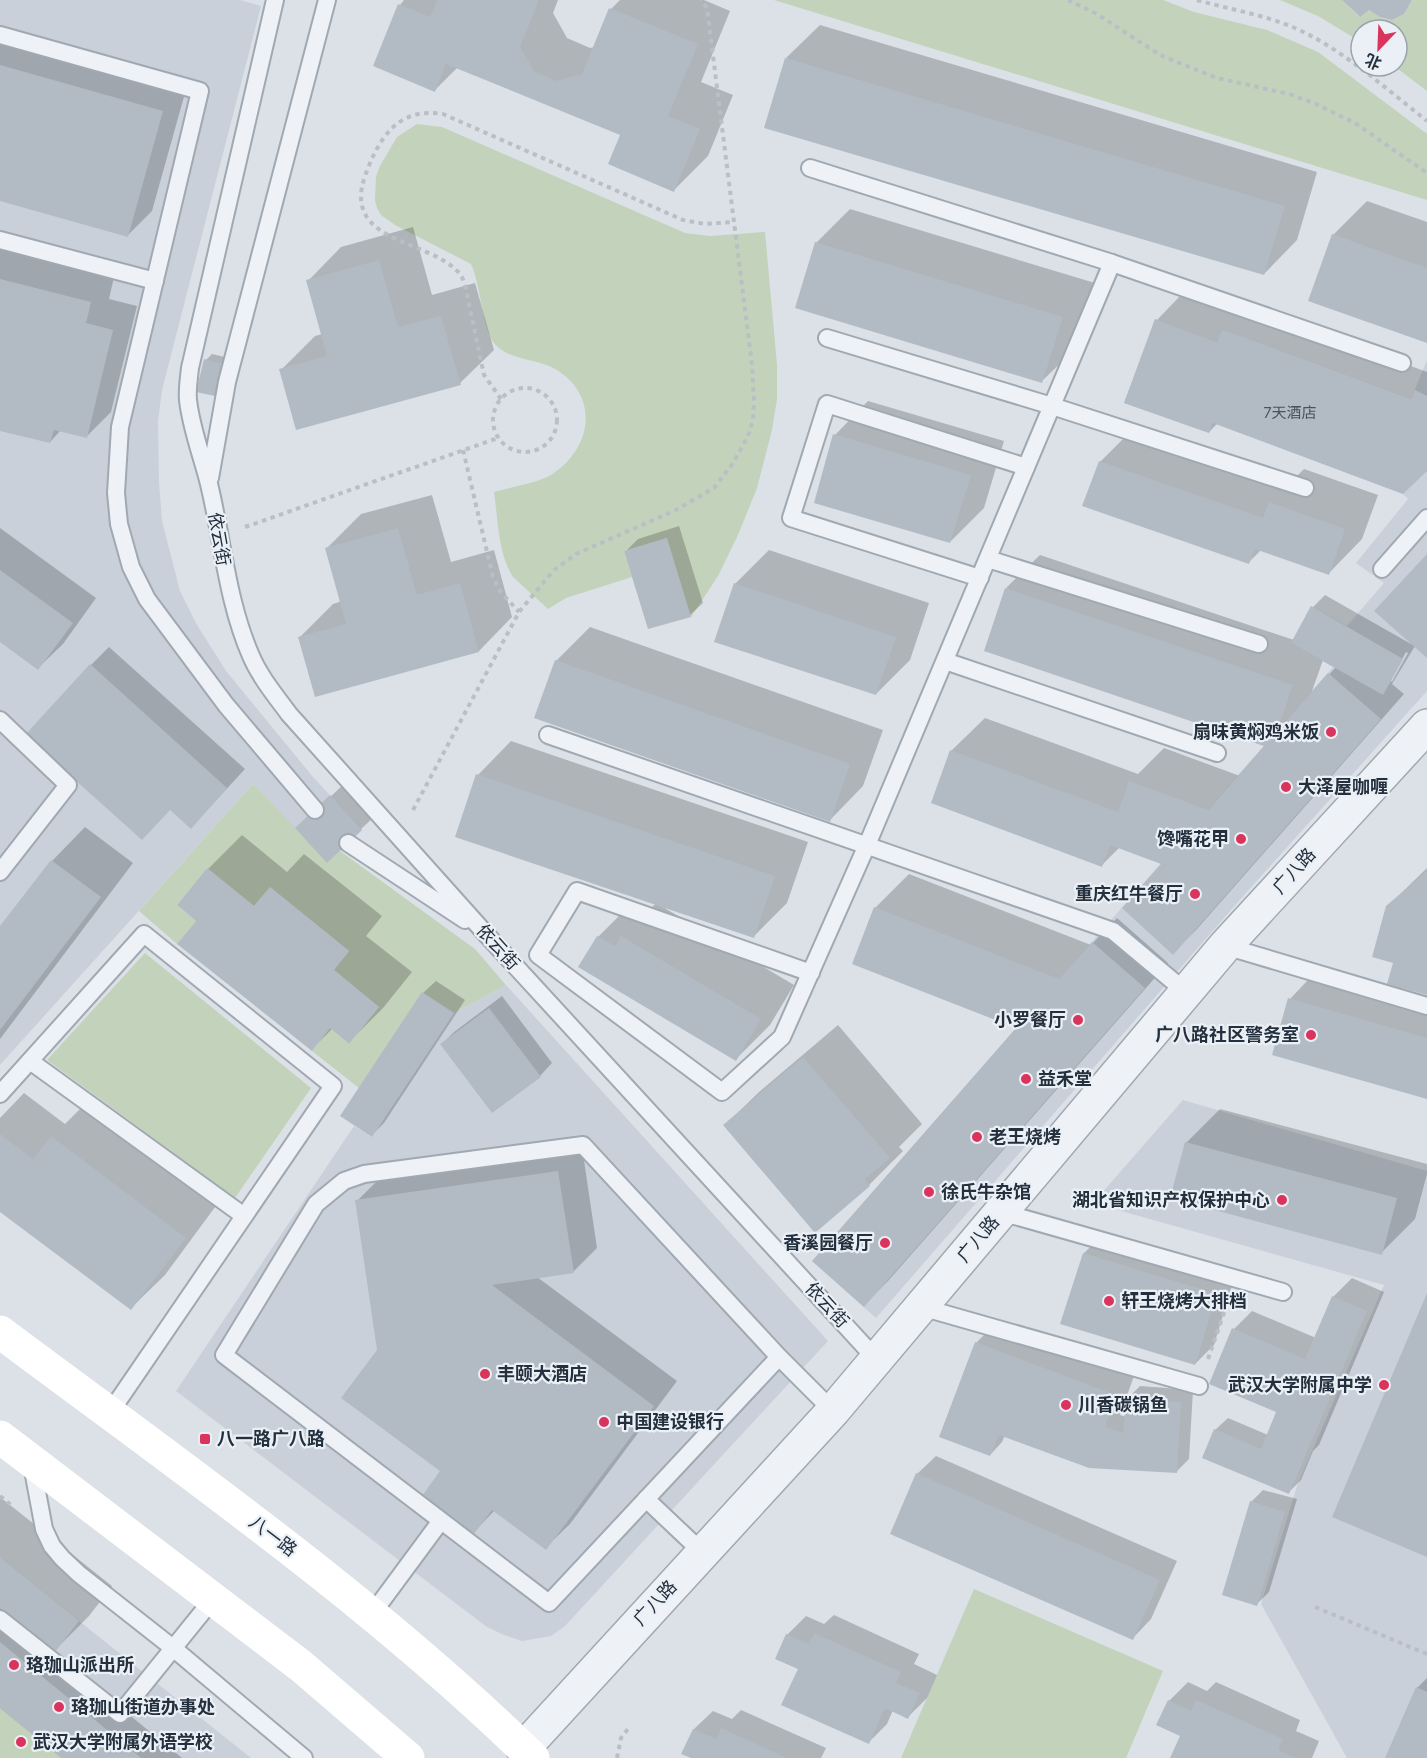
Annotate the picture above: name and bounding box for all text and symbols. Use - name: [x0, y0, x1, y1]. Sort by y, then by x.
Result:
- north arrow: [1349, 18, 1409, 78]
- text: 北: [1362, 49, 1384, 73]
- house number: 7天酒店: [1263, 404, 1317, 422]
- street label: 依云街: [203, 511, 235, 567]
- place label: 扇味黄焖鸡米饭: [1193, 721, 1319, 743]
- marker: 扇味黄焖鸡米饭: [1324, 725, 1338, 739]
- place label: 大泽屋咖喱: [1298, 776, 1388, 798]
- marker: 大泽屋咖喱: [1279, 780, 1293, 794]
- place label: 馋嘴花甲: [1157, 828, 1229, 850]
- marker: 馋嘴花甲: [1234, 832, 1248, 846]
- street label: 广八路: [1268, 844, 1320, 898]
- place label: 重庆红牛餐厅: [1075, 883, 1183, 905]
- marker: 重庆红牛餐厅: [1188, 887, 1202, 901]
- street label: 依云街: [472, 920, 524, 974]
- place label: 小罗餐厅: [994, 1009, 1066, 1031]
- marker: 小罗餐厅: [1071, 1013, 1085, 1027]
- place label: 广八路社区警务室: [1155, 1024, 1299, 1046]
- marker: 广八路社区警务室: [1304, 1028, 1318, 1042]
- place label: 益禾堂: [1038, 1068, 1092, 1090]
- marker: 益禾堂: [1019, 1072, 1033, 1086]
- place label: 老王烧烤: [989, 1126, 1061, 1148]
- marker: 老王烧烤: [970, 1130, 984, 1144]
- place label: 徐氏牛杂馆: [941, 1181, 1031, 1203]
- marker: 徐氏牛杂馆: [922, 1185, 936, 1199]
- place label: 湖北省知识产权保护中心: [1072, 1189, 1270, 1211]
- marker: 湖北省知识产权保护中心: [1275, 1193, 1289, 1207]
- street label: 广八路: [952, 1211, 1004, 1267]
- place label: 香溪园餐厅: [783, 1232, 873, 1254]
- marker: 香溪园餐厅: [878, 1236, 892, 1250]
- street label: 依云街: [801, 1278, 853, 1332]
- place label: 轩王烧烤大排档: [1121, 1290, 1247, 1312]
- marker: 轩王烧烤大排档: [1102, 1294, 1116, 1308]
- place label: 丰颐大酒店: [497, 1363, 587, 1385]
- marker: 丰颐大酒店: [478, 1367, 492, 1381]
- place label: 武汉大学附属中学: [1228, 1374, 1372, 1396]
- marker: 武汉大学附属中学: [1377, 1378, 1391, 1392]
- place label: 川香碳锅鱼: [1078, 1394, 1168, 1416]
- marker: 川香碳锅鱼: [1059, 1398, 1073, 1412]
- place label: 中国建设银行: [616, 1411, 724, 1433]
- marker: 中国建设银行: [597, 1415, 611, 1429]
- place label: 八一路广八路: [217, 1428, 325, 1450]
- marker: 八一路广八路: [198, 1432, 212, 1446]
- street label: 八一路: [245, 1511, 301, 1561]
- street label: 广八路: [629, 1576, 681, 1630]
- place label: 珞珈山派出所: [26, 1654, 134, 1676]
- marker: 珞珈山派出所: [7, 1658, 21, 1672]
- place label: 珞珈山街道办事处: [71, 1696, 215, 1718]
- marker: 珞珈山街道办事处: [52, 1700, 66, 1714]
- place label: 武汉大学附属外语学校: [33, 1731, 213, 1753]
- marker: 武汉大学附属外语学校: [14, 1735, 28, 1749]

